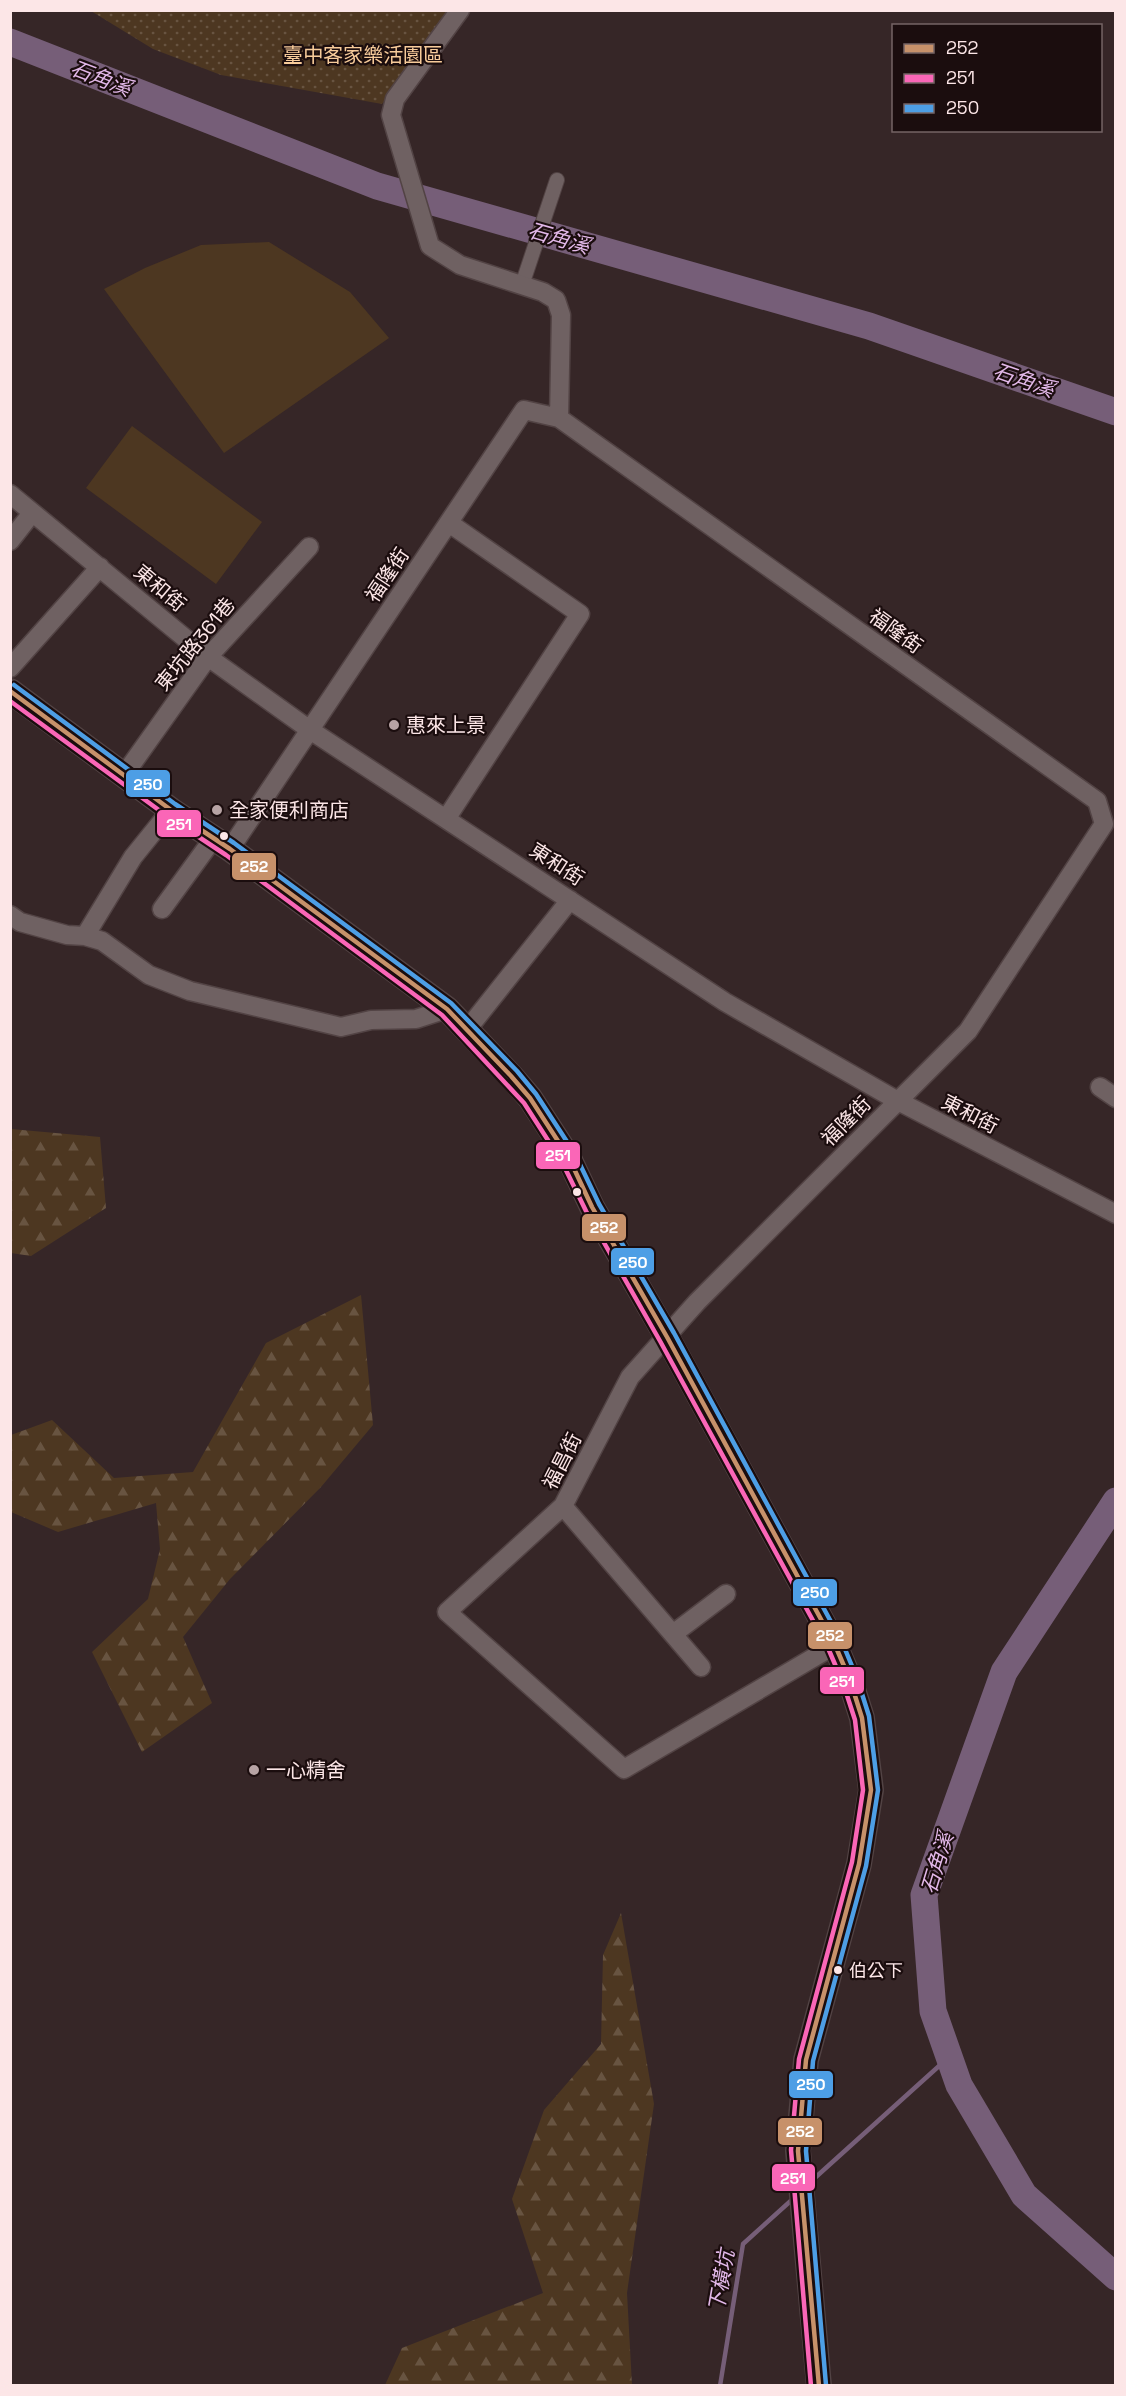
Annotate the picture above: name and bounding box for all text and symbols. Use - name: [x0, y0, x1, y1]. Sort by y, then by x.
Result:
- legend: [892, 24, 1102, 132]
- text: 252: [946, 36, 978, 59]
- park label: 臺中客家樂活園區: [283, 42, 443, 68]
- water label: 石角溪: [67, 54, 138, 103]
- text: 251: [946, 66, 975, 89]
- text: 250: [946, 96, 979, 119]
- water label: 石角溪: [525, 216, 596, 260]
- water label: 石角溪: [990, 357, 1061, 404]
- street label: 福隆街: [359, 543, 415, 607]
- street label: 東和街: [129, 559, 191, 617]
- street label: 東坑路361巷: [149, 592, 241, 696]
- street label: 福隆街: [864, 603, 928, 659]
- place label: 惠來上景: [406, 712, 486, 738]
- marker: 惠來上景: [387, 718, 401, 732]
- line badge: 250: [125, 769, 171, 798]
- text: 250: [133, 774, 163, 795]
- place label: 全家便利商店: [229, 797, 349, 823]
- marker: 全家便利商店: [210, 803, 224, 817]
- line badge: 251: [156, 809, 202, 838]
- text: 251: [166, 814, 192, 835]
- unlabelled marker: [218, 830, 230, 842]
- street label: 東和街: [525, 837, 589, 891]
- line badge: 252: [231, 852, 277, 881]
- text: 252: [240, 856, 268, 877]
- street label: 東和街: [937, 1089, 1003, 1139]
- street label: 福隆街: [816, 1091, 876, 1151]
- line badge: 251: [535, 1141, 581, 1170]
- text: 251: [545, 1145, 571, 1166]
- unlabelled marker: [571, 1186, 583, 1198]
- line badge: 252: [581, 1213, 627, 1242]
- text: 252: [590, 1217, 618, 1238]
- line badge: 250: [610, 1247, 655, 1276]
- text: 250: [618, 1252, 648, 1273]
- street label: 福昌街: [537, 1428, 587, 1494]
- line badge: 250: [792, 1578, 838, 1607]
- text: 250: [800, 1582, 830, 1603]
- line badge: 252: [807, 1621, 853, 1650]
- text: 252: [816, 1625, 844, 1646]
- line badge: 251: [819, 1666, 865, 1695]
- text: 251: [829, 1671, 855, 1692]
- place label: 一心精舍: [266, 1757, 346, 1783]
- marker: 一心精舍: [247, 1763, 261, 1777]
- water label: 石角溪: [915, 1826, 960, 1897]
- place label: 伯公下: [849, 1959, 903, 1982]
- marker: 伯公下: [832, 1964, 844, 1976]
- line badge: 250: [788, 2070, 834, 2099]
- text: 250: [796, 2074, 826, 2095]
- line badge: 252: [777, 2117, 823, 2146]
- text: 252: [786, 2121, 814, 2142]
- line badge: 251: [771, 2163, 816, 2192]
- text: 251: [780, 2168, 806, 2189]
- water label: 下橫坑: [702, 2245, 740, 2314]

